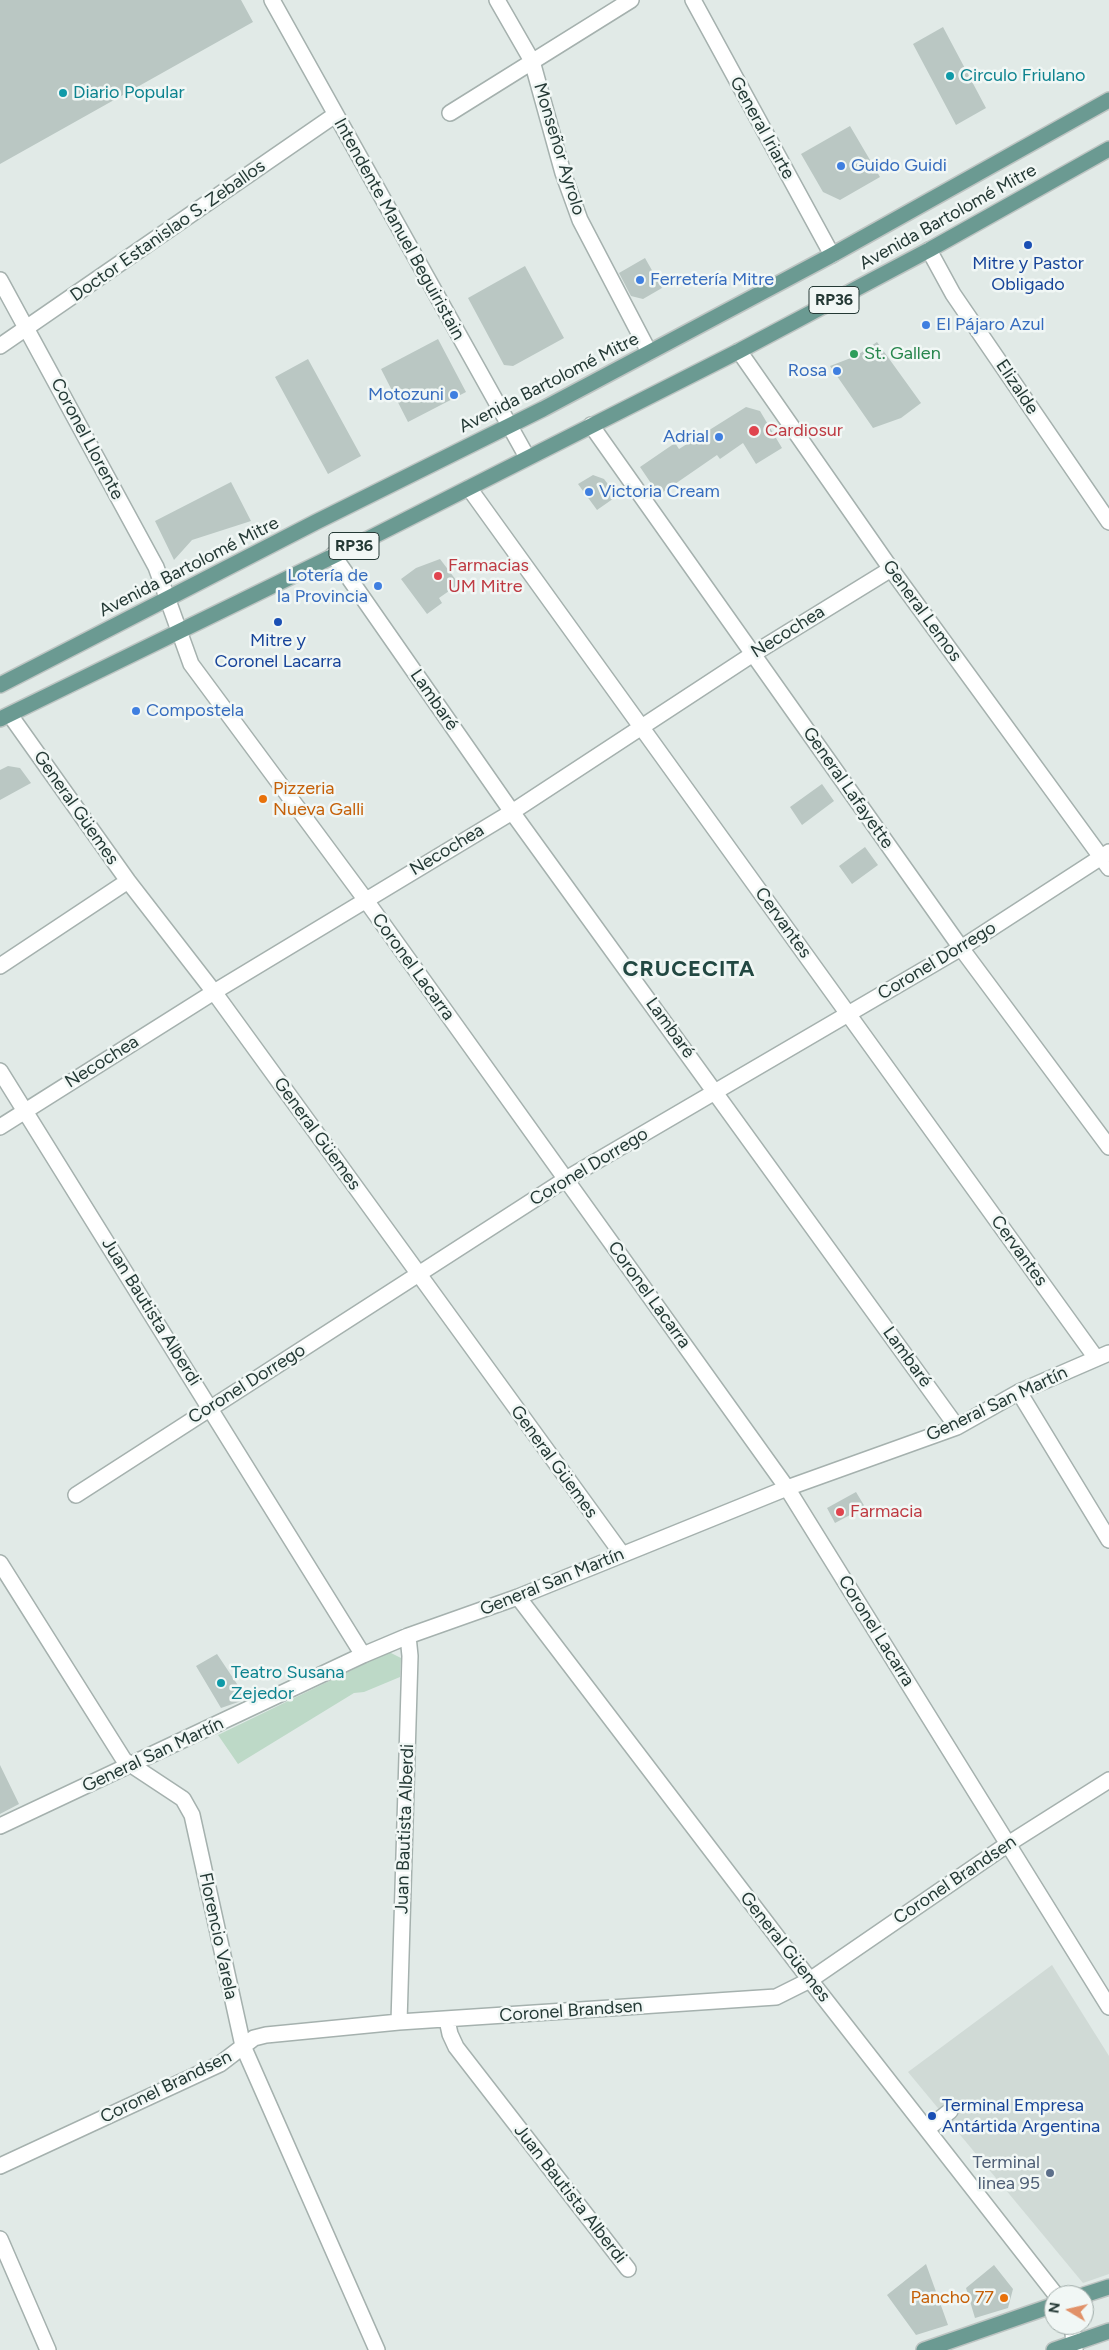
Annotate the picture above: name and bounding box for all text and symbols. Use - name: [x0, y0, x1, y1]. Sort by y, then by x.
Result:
- place label: Circulo Friulano: [960, 65, 1085, 87]
- marker: Circulo Friulano: [944, 70, 956, 82]
- street label: General Iriarte: [725, 73, 799, 183]
- street label: Monseñor Ayrolo: [529, 80, 589, 218]
- place label: Diario Popular: [73, 82, 184, 104]
- marker: Diario Popular: [57, 87, 69, 99]
- street label: Intendente Manuel Beguiristain: [329, 114, 469, 344]
- street label: Doctor Estanislao S. Zeballos: [66, 155, 270, 307]
- place label: Guido Guidi: [851, 155, 947, 177]
- street label: Avenida Bartolomé Mitre: [856, 159, 1040, 275]
- marker: Guido Guidi: [835, 160, 847, 172]
- marker: Mitre y Pastor Obligado: [1022, 239, 1034, 251]
- place label: Mitre y Pastor Obligado: [972, 253, 1084, 296]
- place label: Ferretería Mitre: [650, 269, 774, 291]
- marker: Ferretería Mitre: [634, 274, 646, 286]
- road number: RP36: [809, 286, 859, 314]
- place label: El Pájaro Azul: [936, 314, 1044, 336]
- marker: El Pájaro Azul: [920, 319, 932, 331]
- street label: Avenida Bartolomé Mitre: [455, 328, 643, 438]
- place label: St. Gallen: [864, 343, 941, 365]
- marker: St. Gallen: [848, 348, 860, 360]
- street label: Elizalde: [991, 356, 1043, 418]
- place label: Rosa: [788, 360, 827, 382]
- marker: Rosa: [831, 365, 843, 377]
- street label: Coronel Llorente: [46, 375, 128, 503]
- place label: Motozuni: [368, 384, 444, 406]
- marker: Motozuni: [448, 389, 460, 401]
- place label: Cardiosur: [765, 420, 843, 442]
- marker: Cardiosur: [747, 424, 761, 438]
- place label: Adrial: [663, 426, 709, 448]
- marker: Adrial: [713, 431, 725, 443]
- place label: Victoria Cream: [599, 481, 720, 503]
- marker: Victoria Cream: [583, 486, 595, 498]
- street label: Avenida Bartolomé Mitre: [95, 512, 283, 622]
- road number: RP36: [329, 532, 379, 560]
- place label: Farmacias UM Mitre: [448, 555, 529, 598]
- street label: General Lemos: [878, 556, 966, 666]
- place label: Lotería de la Provincia: [277, 565, 368, 608]
- marker: Farmacias UM Mitre: [432, 570, 444, 582]
- marker: Lotería de la Provincia: [372, 580, 384, 592]
- street label: Necochea: [747, 601, 829, 663]
- marker: Mitre y Coronel Lacarra: [272, 616, 284, 628]
- place label: Mitre y Coronel Lacarra: [214, 630, 342, 672]
- street label: Lambaré: [405, 665, 463, 735]
- place label: Compostela: [146, 700, 244, 722]
- marker: Compostela: [130, 705, 142, 717]
- street label: General Lafayette: [798, 723, 898, 853]
- street label: General Güemes: [29, 747, 123, 869]
- place label: Pizzeria Nueva Galli: [273, 778, 364, 821]
- marker: Pizzeria Nueva Galli: [257, 793, 269, 805]
- street label: Necochea: [406, 819, 488, 881]
- street label: Cervantes: [750, 883, 816, 963]
- street label: Coronel Lacarra: [367, 909, 459, 1025]
- street label: Coronel Dorrego: [874, 917, 1000, 1005]
- district label: CRUCECITA: [621, 957, 757, 983]
- street label: Lambaré: [641, 994, 699, 1062]
- street label: Necochea: [61, 1031, 143, 1093]
- street label: General Güemes: [269, 1073, 365, 1195]
- street label: Coronel Dorrego: [526, 1123, 652, 1211]
- street label: Cervantes: [986, 1211, 1052, 1291]
- street label: Juan Bautista Alberdi: [97, 1234, 205, 1390]
- street label: Coronel Lacarra: [603, 1237, 695, 1353]
- street label: Lambaré: [878, 1323, 936, 1391]
- street label: Coronel Dorrego: [184, 1339, 310, 1429]
- street label: General San Martín: [923, 1362, 1071, 1446]
- street label: General Güemes: [506, 1401, 602, 1523]
- place label: Farmacia: [850, 1501, 923, 1523]
- marker: Farmacia: [834, 1506, 846, 1518]
- street label: General San Martín: [477, 1543, 627, 1621]
- street label: Coronel Lacarra: [833, 1571, 919, 1691]
- place label: Teatro Susana Zejedor: [231, 1662, 344, 1705]
- marker: Teatro Susana Zejedor: [215, 1677, 227, 1689]
- street label: General San Martín: [79, 1713, 227, 1797]
- street label: Juan Bautista Alberdi: [391, 1744, 419, 1914]
- street label: Coronel Brandsen: [890, 1831, 1020, 1929]
- street label: Florencio Varela: [194, 1871, 242, 2001]
- street label: General Güemes: [735, 1888, 835, 2006]
- street label: Coronel Brandsen: [499, 1995, 643, 2027]
- street label: Coronel Brandsen: [97, 2046, 235, 2128]
- place label: Terminal Empresa Antártida Argentina: [942, 2095, 1100, 2138]
- marker: Terminal Empresa Antártida Argentina: [926, 2110, 938, 2122]
- street label: Juan Bautista Alberdi: [509, 2120, 631, 2268]
- place label: Terminal linea 95: [973, 2152, 1040, 2194]
- marker: Terminal linea 95: [1044, 2167, 1056, 2179]
- north arrow: [1044, 2285, 1094, 2335]
- place label: Pancho 77: [911, 2287, 994, 2309]
- marker: Pancho 77: [998, 2292, 1010, 2304]
- text: N: [1045, 2301, 1064, 2314]

